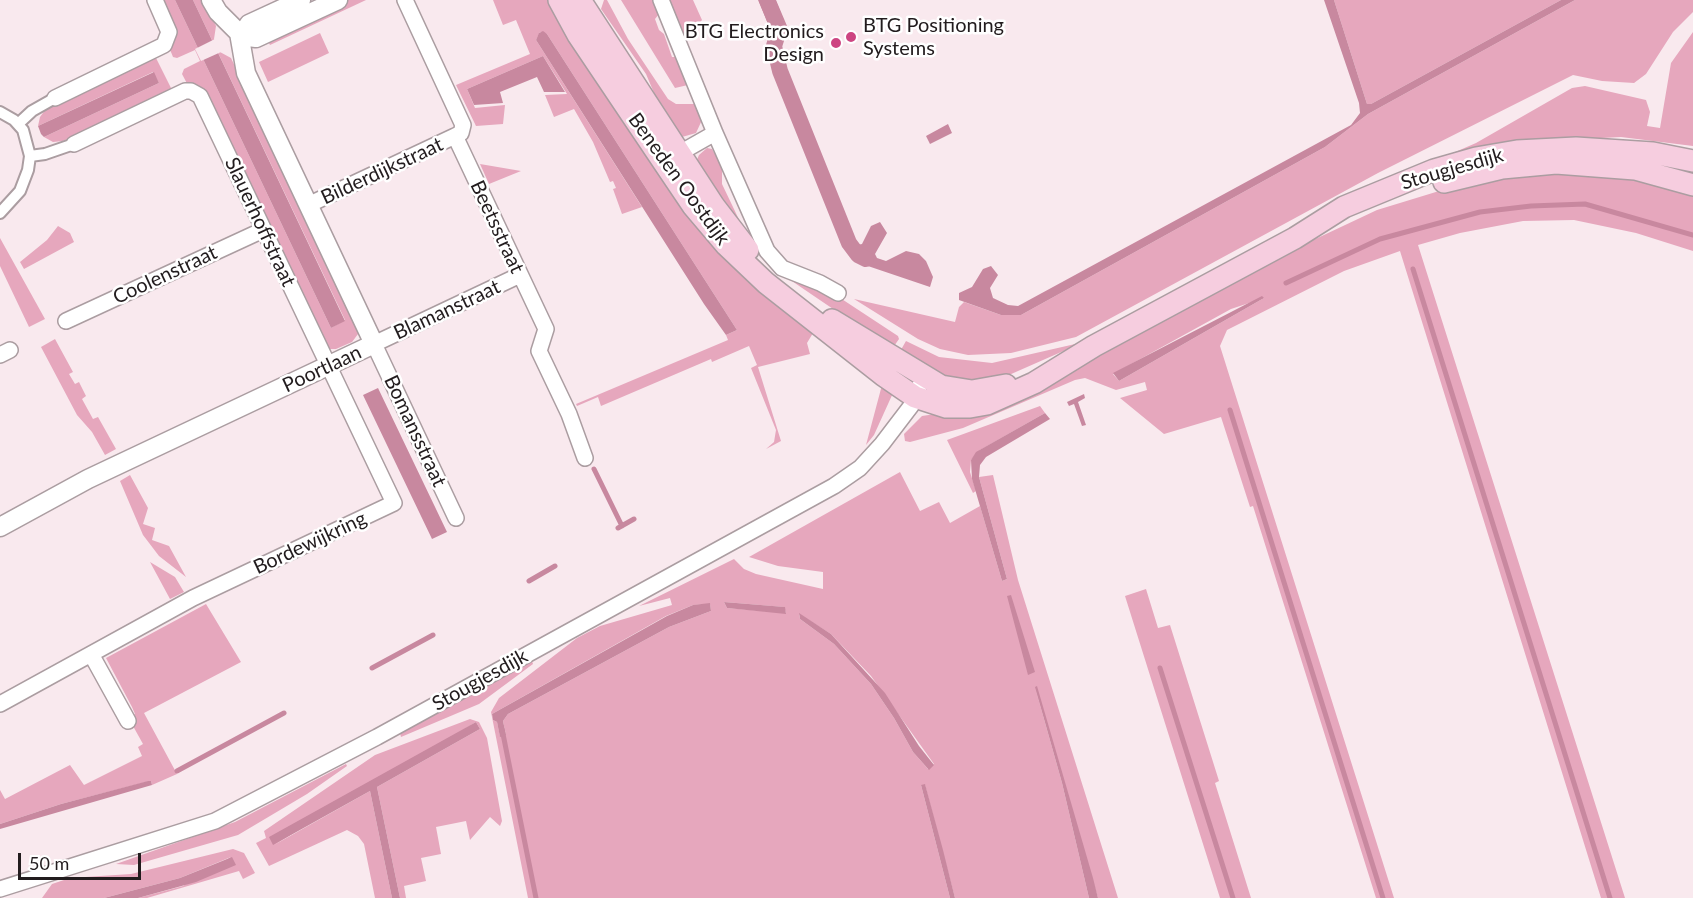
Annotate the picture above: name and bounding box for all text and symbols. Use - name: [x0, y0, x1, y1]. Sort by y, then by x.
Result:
- place label: BTG Positioning Systems: [863, 14, 1004, 61]
- place label: BTG Electronics Design: [685, 20, 824, 67]
- marker: BTG Positioning Systems: [844, 30, 858, 44]
- marker: BTG Electronics Design: [829, 36, 843, 50]
- street label: Beneden Oostdijk: [623, 108, 735, 250]
- street label: Bilderdijkstraat: [317, 132, 447, 210]
- street label: Stougjesdijk: [1398, 143, 1506, 195]
- street label: Slauerhoffstraat: [220, 154, 300, 290]
- street label: Beetsstraat: [465, 177, 529, 277]
- street label: Coolenstraat: [109, 240, 221, 310]
- street label: Blamanstraat: [390, 275, 504, 345]
- street label: Poortlaan: [279, 340, 365, 398]
- street label: Bomansstraat: [379, 371, 451, 491]
- street label: Bordewijkring: [250, 506, 370, 580]
- street label: Stougjesdijk: [428, 644, 532, 716]
- scale bar: [21, 841, 144, 879]
- text: 50 m: [29, 852, 69, 874]

